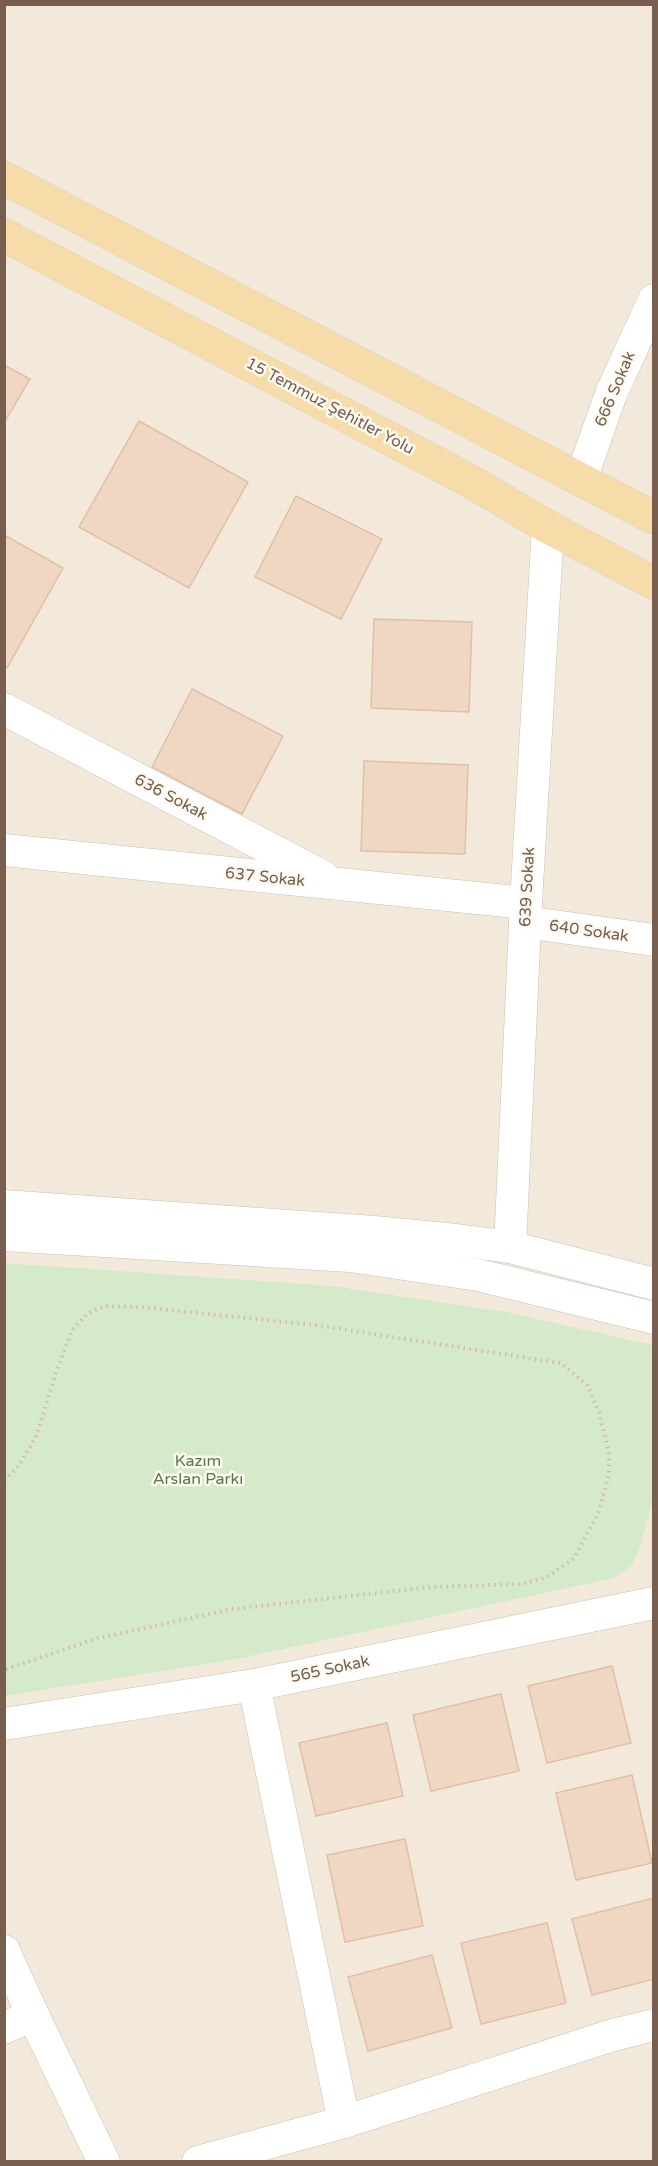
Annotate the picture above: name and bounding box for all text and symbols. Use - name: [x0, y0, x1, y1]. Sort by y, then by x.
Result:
- street label: 666 Sokak: [590, 348, 640, 430]
- street label: 15 Temmuz Şehitler Yolu: [242, 353, 418, 459]
- street label: 636 Sokak: [131, 769, 211, 825]
- street label: 639 Sokak: [515, 846, 539, 928]
- street label: 637 Sokak: [224, 863, 306, 891]
- street label: 640 Sokak: [548, 916, 630, 947]
- park label: Kazım Arslan Parkı: [153, 1451, 243, 1489]
- street label: 565 Sokak: [289, 1651, 372, 1687]

